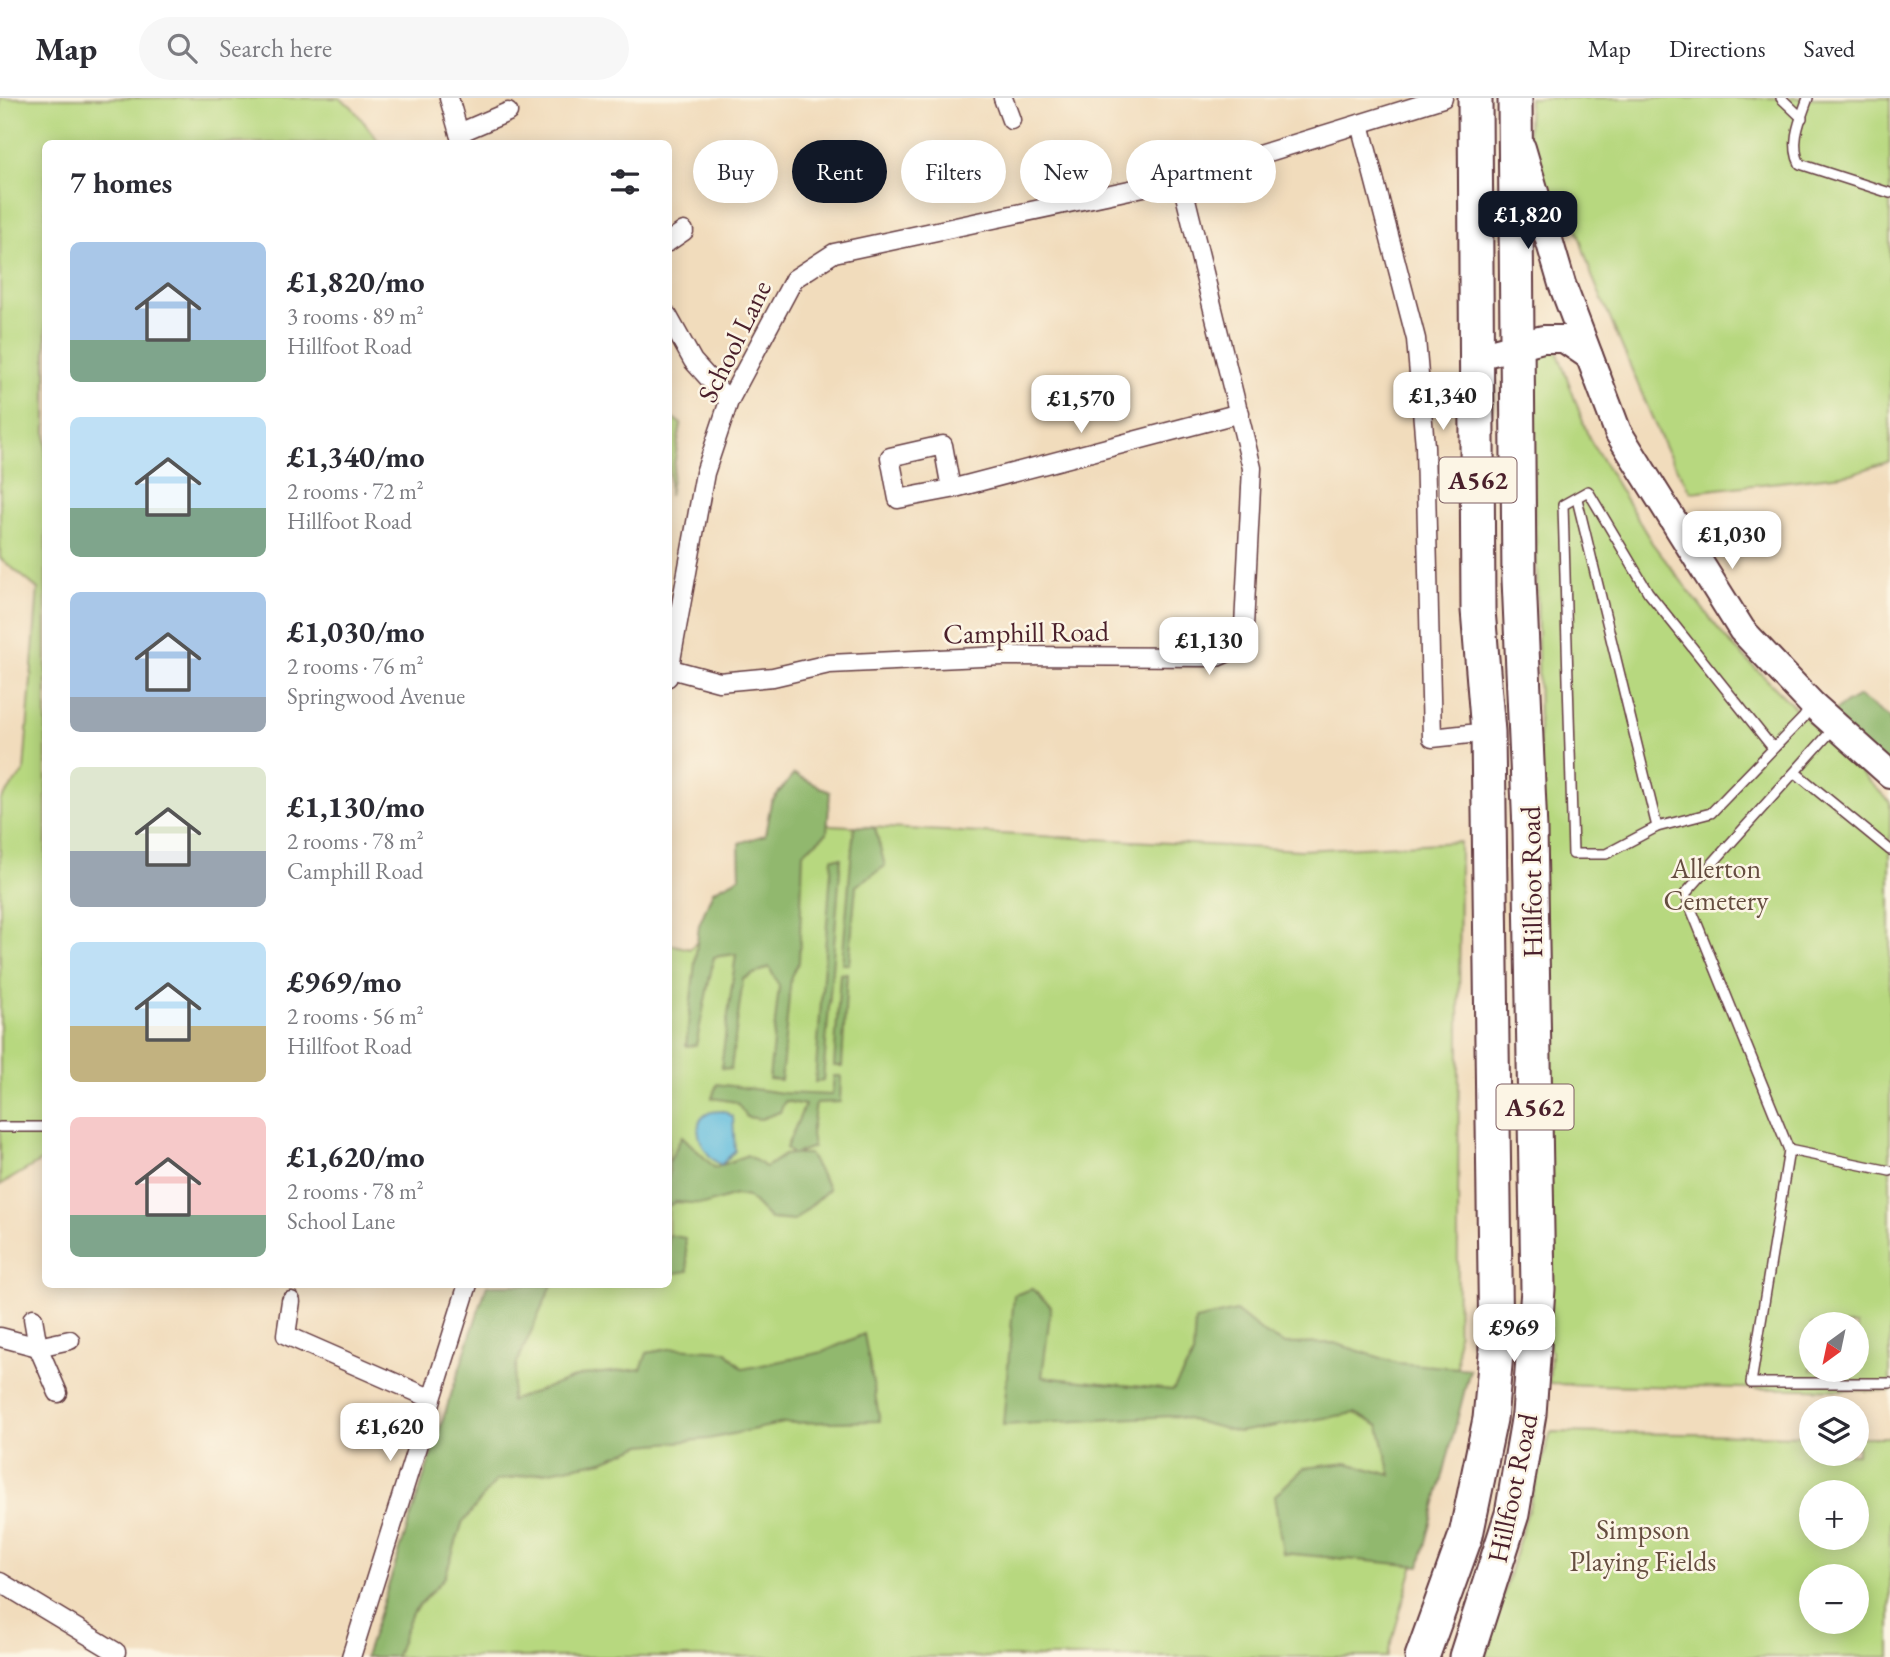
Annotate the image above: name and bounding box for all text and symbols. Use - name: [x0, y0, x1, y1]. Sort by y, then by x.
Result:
- search box: [139, 17, 629, 80]
- text: Map: [35, 27, 97, 70]
- icon: search: [163, 29, 201, 67]
- text: Search here: [219, 31, 332, 65]
- text: Map: [1588, 33, 1631, 64]
- text: Directions: [1669, 33, 1766, 64]
- text: Saved: [1804, 33, 1855, 64]
- chip: Buy: [693, 140, 778, 203]
- chip: Rent: [792, 140, 887, 203]
- chip: Filters: [901, 140, 1006, 203]
- chip: New: [1020, 140, 1112, 203]
- chip: Apartment: [1126, 140, 1276, 203]
- text: 7 homes: [70, 163, 172, 202]
- icon: filters: [606, 163, 644, 201]
- pin: £1,820: [1471, 192, 1585, 251]
- text: £1,820: [1494, 199, 1562, 229]
- text: £1,820/mo: [287, 262, 425, 301]
- icon: home: [126, 270, 210, 354]
- street label: School Lane: [689, 274, 779, 408]
- text: 3 rooms · 89 m²: [287, 301, 424, 331]
- text: Hillfoot Road: [287, 331, 412, 361]
- pin: £1,340: [1386, 372, 1500, 432]
- pin: £1,570: [1024, 376, 1138, 435]
- text: £1,340: [1409, 380, 1477, 410]
- text: £1,570: [1047, 383, 1115, 413]
- text: £1,340/mo: [287, 437, 425, 476]
- icon: home: [126, 445, 210, 529]
- road number: A562: [1440, 458, 1516, 502]
- text: 2 rooms · 72 m²: [287, 476, 424, 506]
- text: Hillfoot Road: [287, 506, 412, 536]
- pin: £1,030: [1675, 512, 1789, 571]
- text: £1,030: [1698, 519, 1766, 549]
- text: £1,030/mo: [287, 612, 425, 651]
- street label: Camphill Road: [943, 613, 1110, 651]
- pin: £1,130: [1152, 618, 1266, 677]
- icon: home: [126, 620, 210, 704]
- text: £1,130: [1175, 625, 1243, 655]
- text: 2 rooms · 76 m²: [287, 651, 424, 681]
- text: Springwood Avenue: [287, 681, 465, 711]
- text: £1,130/mo: [287, 787, 425, 826]
- icon: home: [126, 795, 210, 879]
- street label: Hillfoot Road: [1512, 805, 1550, 958]
- text: 2 rooms · 78 m²: [287, 826, 424, 856]
- park label: Allerton Cemetery: [1664, 850, 1769, 918]
- text: Camphill Road: [287, 856, 423, 886]
- text: £969/mo: [287, 962, 401, 1001]
- icon: home: [126, 970, 210, 1054]
- text: 2 rooms · 56 m²: [287, 1001, 424, 1031]
- text: Hillfoot Road: [287, 1031, 412, 1061]
- road number: A562: [1496, 1084, 1574, 1130]
- text: £1,620/mo: [287, 1137, 425, 1176]
- icon: home: [126, 1145, 210, 1229]
- text: 2 rooms · 78 m²: [287, 1176, 424, 1206]
- text: School Lane: [287, 1206, 395, 1236]
- pin: £969: [1473, 1304, 1555, 1364]
- text: £969: [1489, 1312, 1539, 1342]
- north arrow: [1799, 1312, 1869, 1382]
- map controls: [1799, 1312, 1869, 1634]
- button: layers: [1799, 1396, 1869, 1466]
- pin: £1,620: [333, 1404, 447, 1463]
- street label: Hillfoot Road: [1479, 1409, 1546, 1566]
- text: £1,620: [356, 1411, 424, 1441]
- button: +: [1799, 1480, 1869, 1550]
- park label: Simpson Playing Fields: [1570, 1511, 1716, 1579]
- button: −: [1799, 1564, 1869, 1634]

